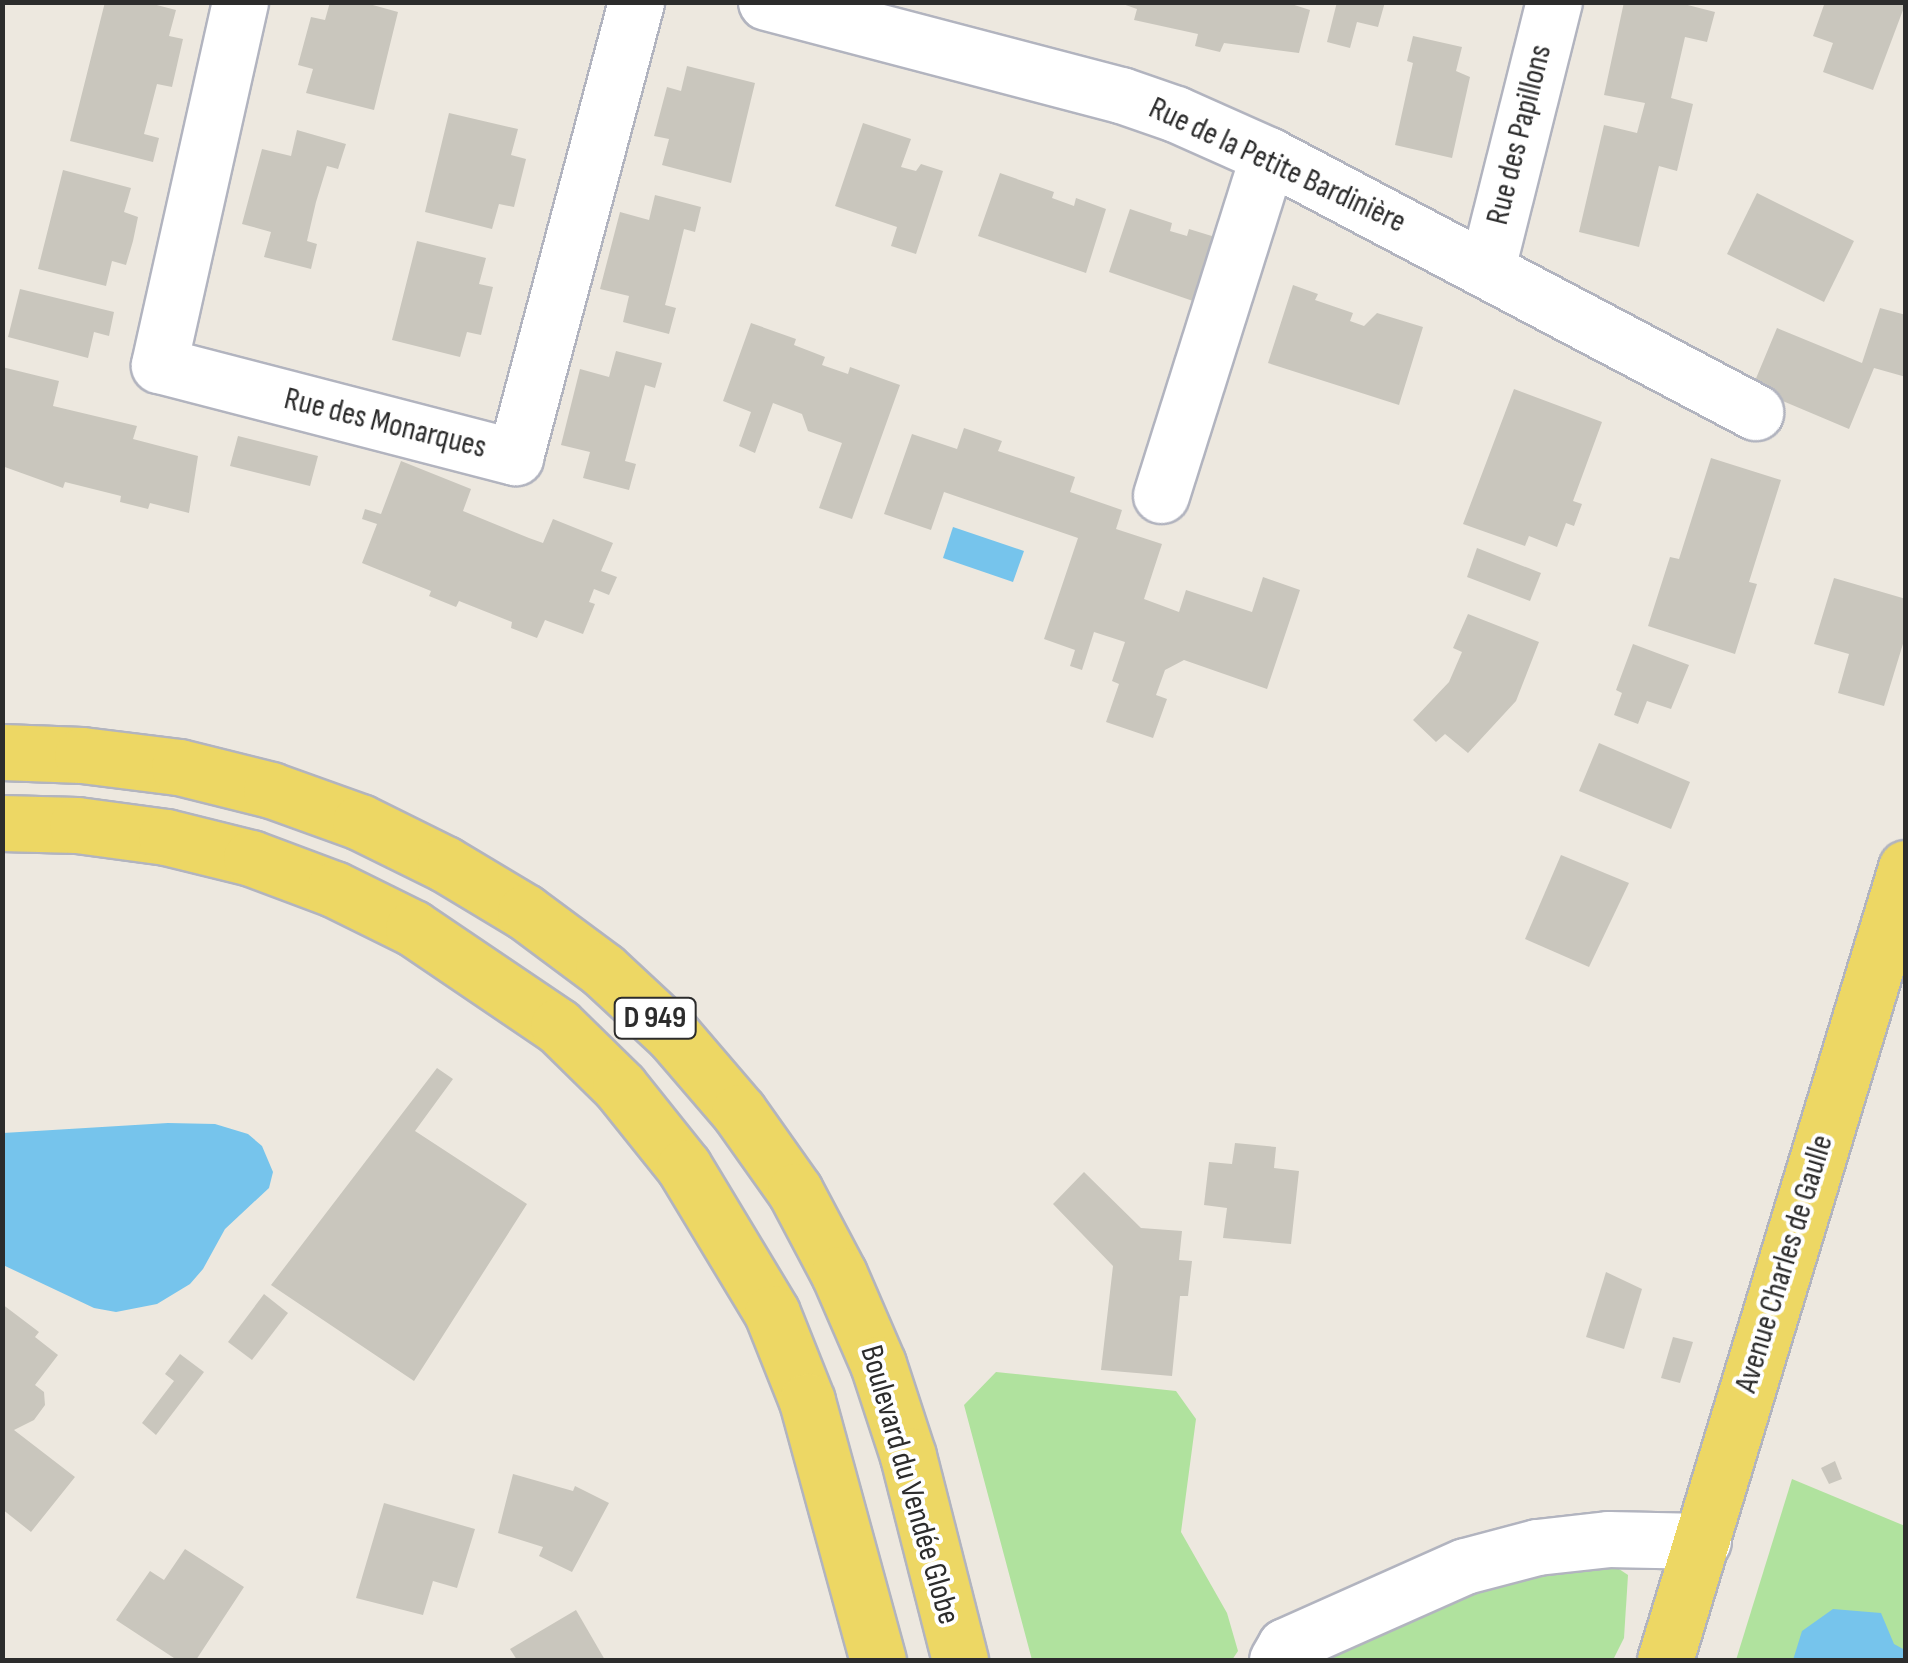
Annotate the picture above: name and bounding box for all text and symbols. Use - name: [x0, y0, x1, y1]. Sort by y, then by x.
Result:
- street label: Rue des Papillons: [1479, 41, 1561, 229]
- street label: Rue de la Petite Bardinière: [1143, 90, 1411, 242]
- street label: Rue des Monarques: [280, 380, 490, 468]
- road number: D 949: [612, 993, 698, 1043]
- street label: Avenue Charles de Gaulle: [1728, 1131, 1842, 1397]
- street label: Boulevard du Vendée Globe: [851, 1341, 967, 1629]

